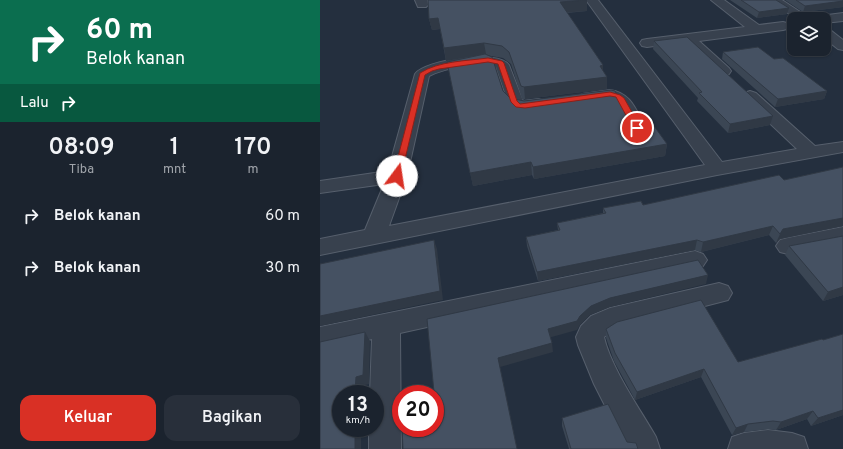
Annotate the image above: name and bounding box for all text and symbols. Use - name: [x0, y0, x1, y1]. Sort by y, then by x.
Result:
- map controls: [787, 12, 831, 56]
- button: layers: [787, 12, 831, 56]
- text: 60 m: [86, 13, 153, 49]
- icon: right: [20, 16, 72, 68]
- text: Belok kanan: [86, 48, 185, 71]
- icon: right: [57, 92, 79, 114]
- text: Lalu: [20, 94, 49, 113]
- pin: [620, 111, 654, 145]
- icon: arrive: [626, 117, 648, 139]
- text: 08:09: [48, 133, 115, 163]
- text: 1: [170, 133, 179, 163]
- text: 170: [234, 133, 272, 163]
- position arrow: [376, 155, 418, 197]
- text: Tiba: [69, 162, 94, 178]
- text: mnt: [163, 162, 186, 178]
- text: m: [248, 162, 259, 178]
- icon: right: [20, 205, 42, 227]
- text: Belok kanan: [54, 207, 141, 226]
- text: 60 m: [265, 207, 300, 226]
- icon: right: [20, 257, 42, 279]
- text: Belok kanan: [54, 259, 141, 278]
- text: 30 m: [265, 259, 300, 278]
- speed limit sign: 20: [392, 385, 444, 437]
- text: 13: [348, 393, 368, 419]
- button: Keluar: [20, 395, 156, 441]
- button: Bagikan: [164, 395, 300, 441]
- text: km/h: [346, 414, 370, 427]

